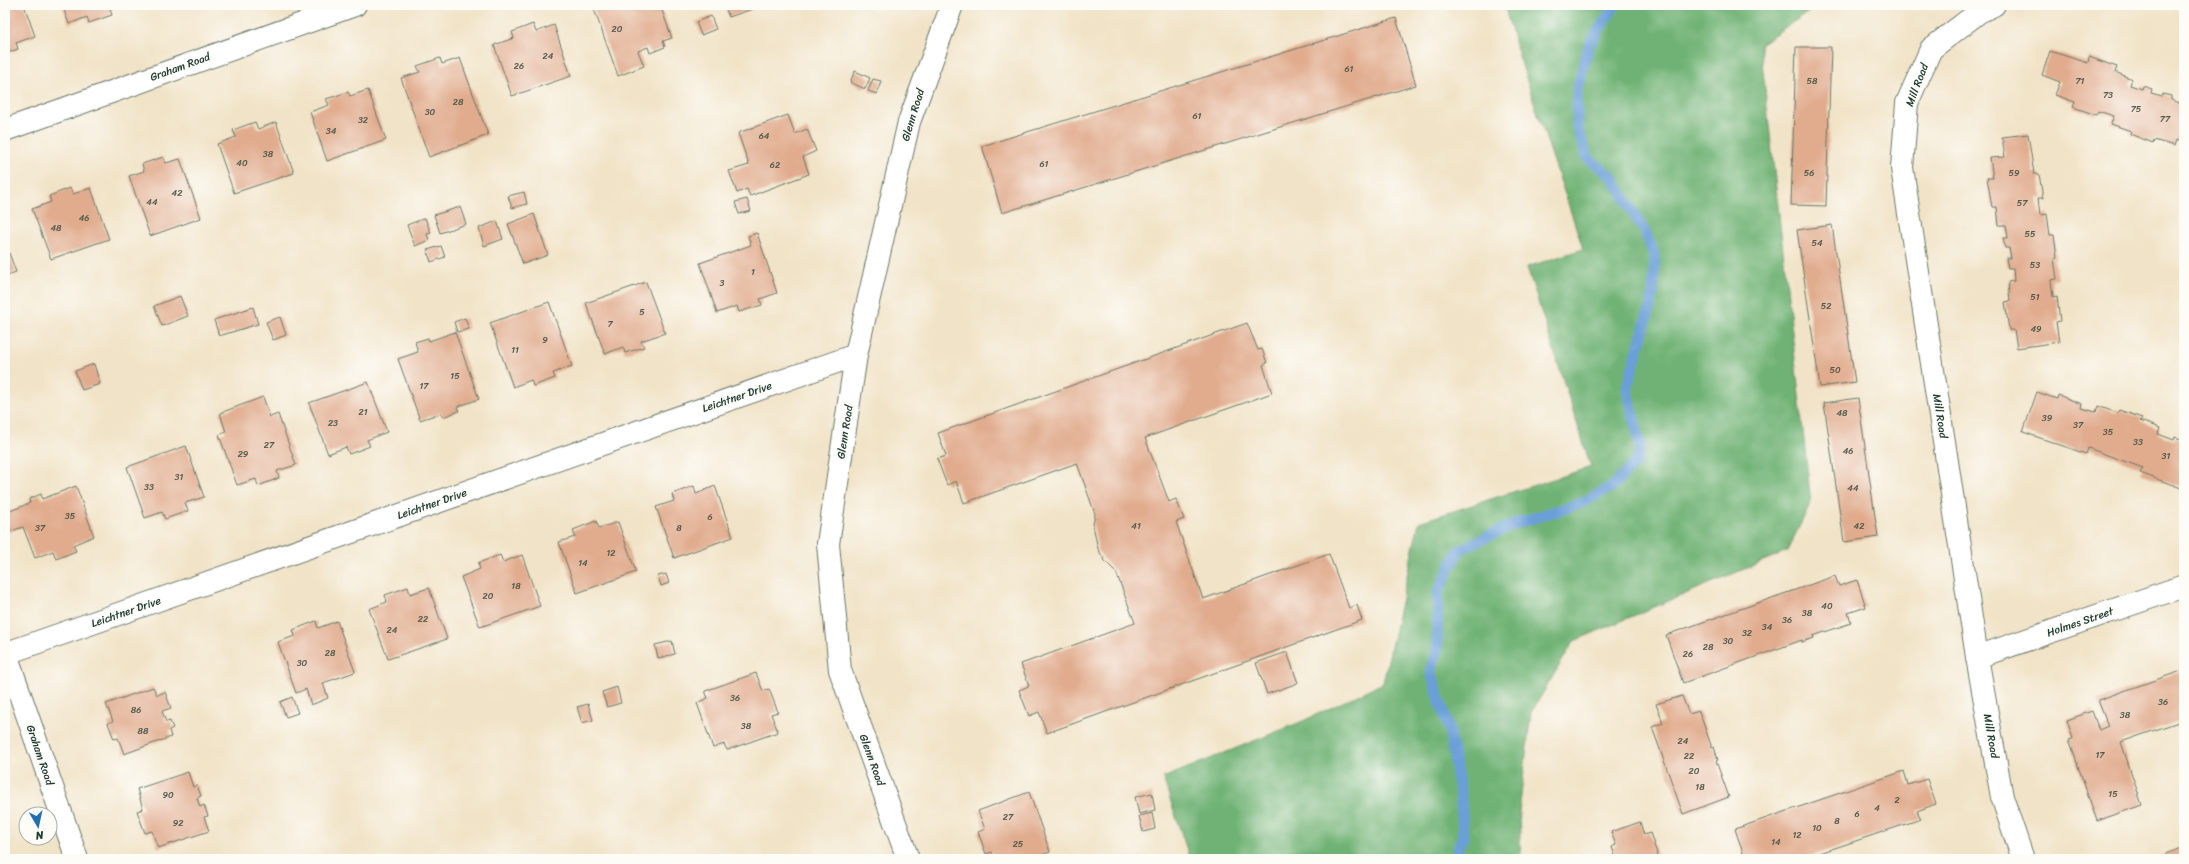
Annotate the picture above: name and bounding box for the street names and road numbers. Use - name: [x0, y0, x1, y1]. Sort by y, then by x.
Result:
- street label: Graham Road: [147, 47, 214, 87]
- street label: Mill Road: [1900, 60, 1934, 109]
- street label: Glenn Road: [896, 85, 930, 144]
- street label: Leichtner Drive: [699, 376, 775, 418]
- street label: Mill Road: [1927, 392, 1953, 441]
- street label: Glenn Road: [831, 403, 859, 460]
- street label: Leichtner Drive: [394, 483, 470, 525]
- street label: Leichtner Drive: [88, 591, 164, 633]
- street label: Holmes Street: [2044, 602, 2117, 642]
- street label: Mill Road: [1978, 712, 2004, 761]
- street label: Graham Road: [21, 722, 60, 789]
- street label: Glenn Road: [854, 731, 891, 790]

